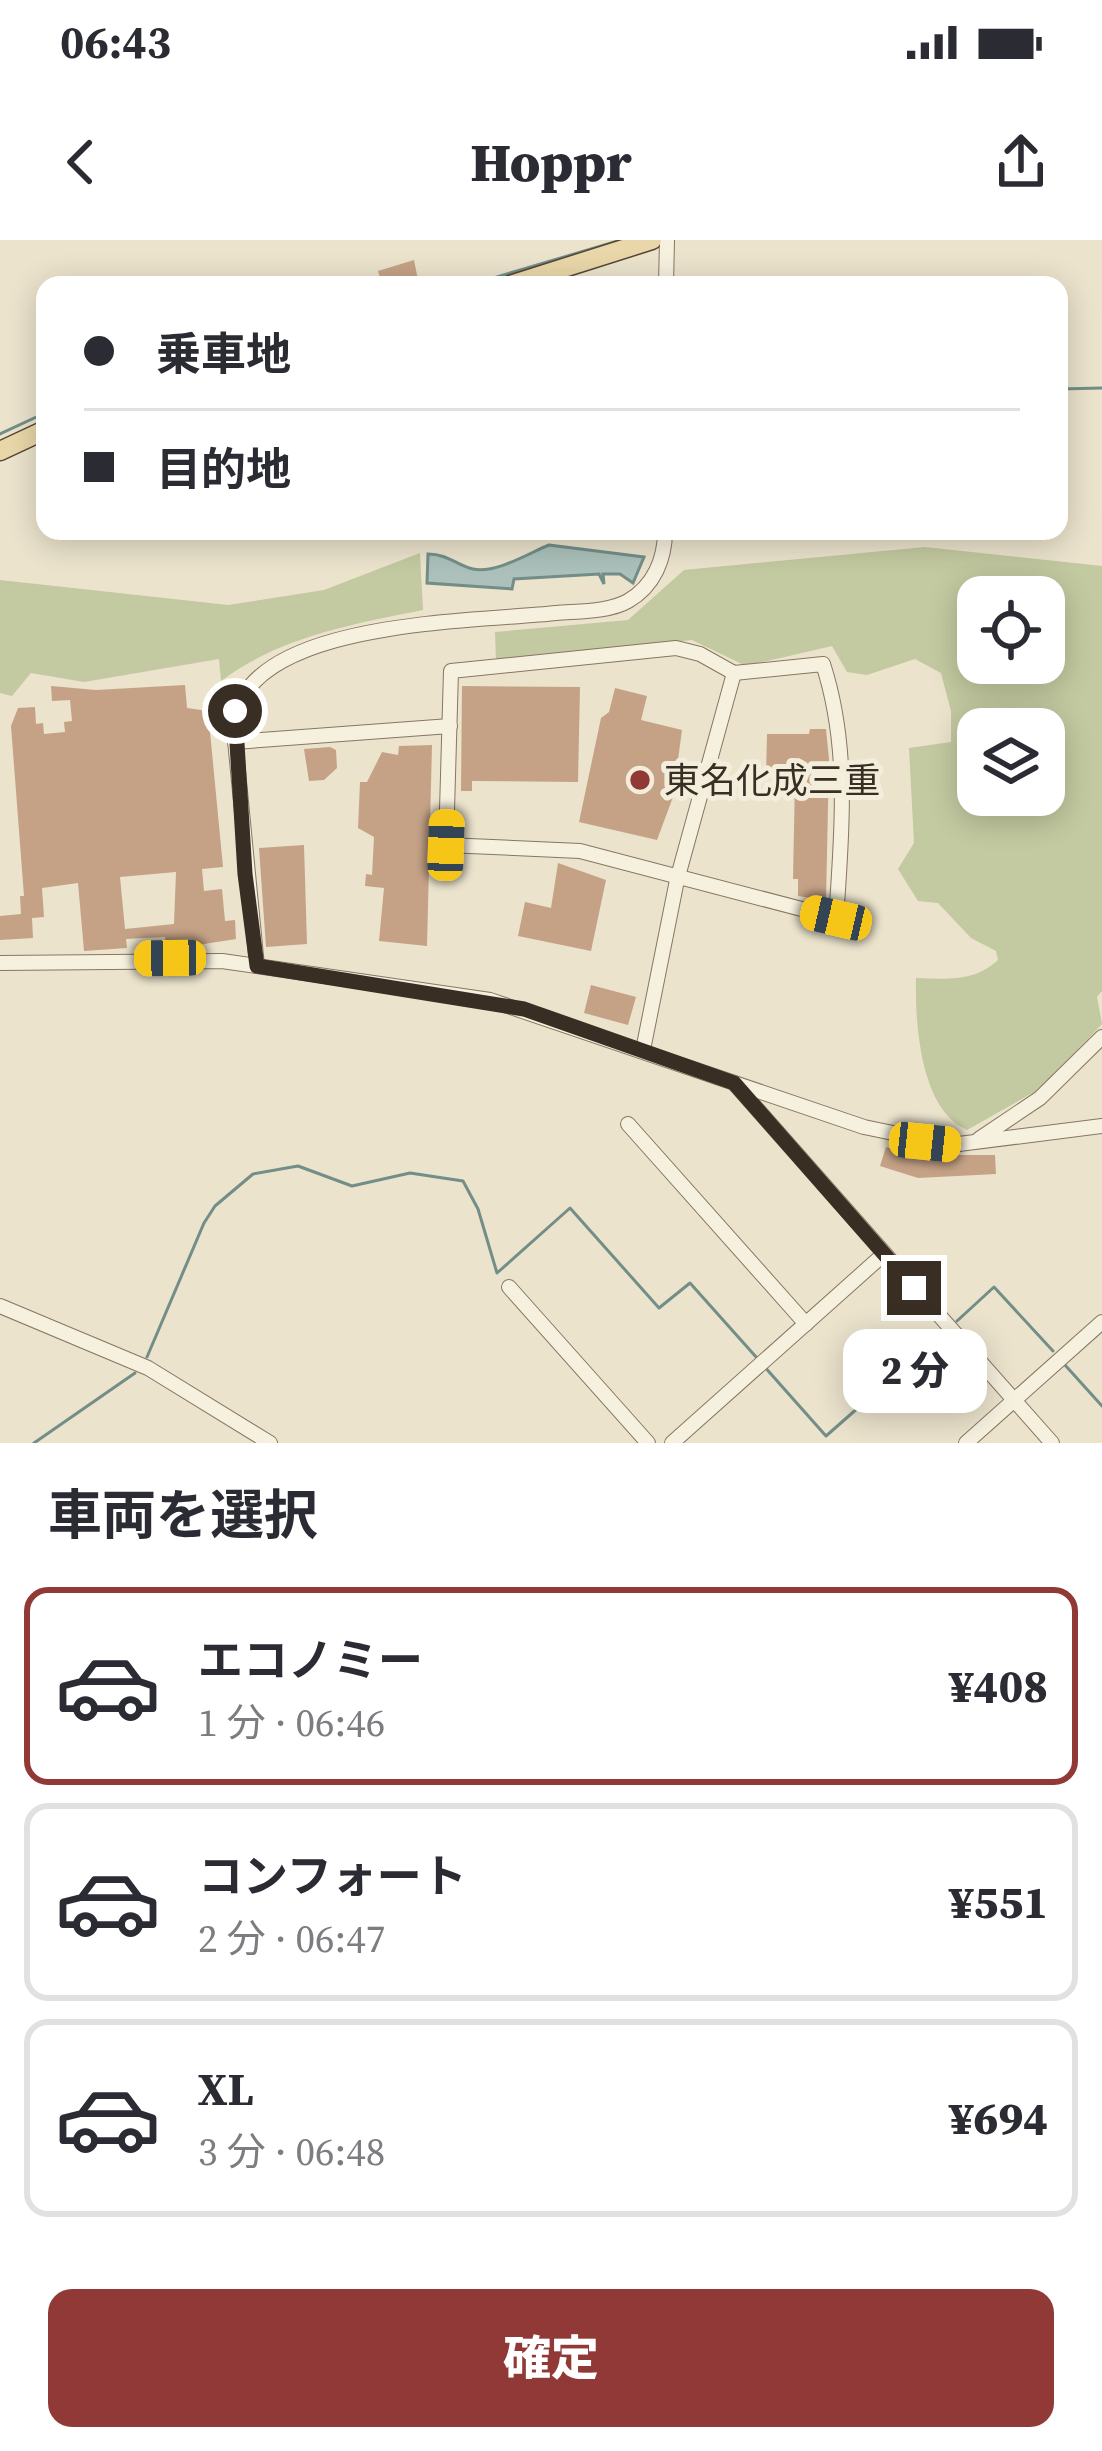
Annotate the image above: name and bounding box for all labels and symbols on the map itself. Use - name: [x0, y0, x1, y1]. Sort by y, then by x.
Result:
- route start: [208, 684, 262, 738]
- place label: 東名化成三重: [664, 756, 880, 805]
- marker: 東名化成三重: [627, 767, 653, 793]
- car: [427, 808, 465, 882]
- car: [797, 892, 875, 944]
- car: [134, 939, 206, 977]
- car: [887, 1120, 963, 1164]
- route end: [887, 1261, 941, 1315]
- callout: 2 分: [842, 1330, 986, 1414]

